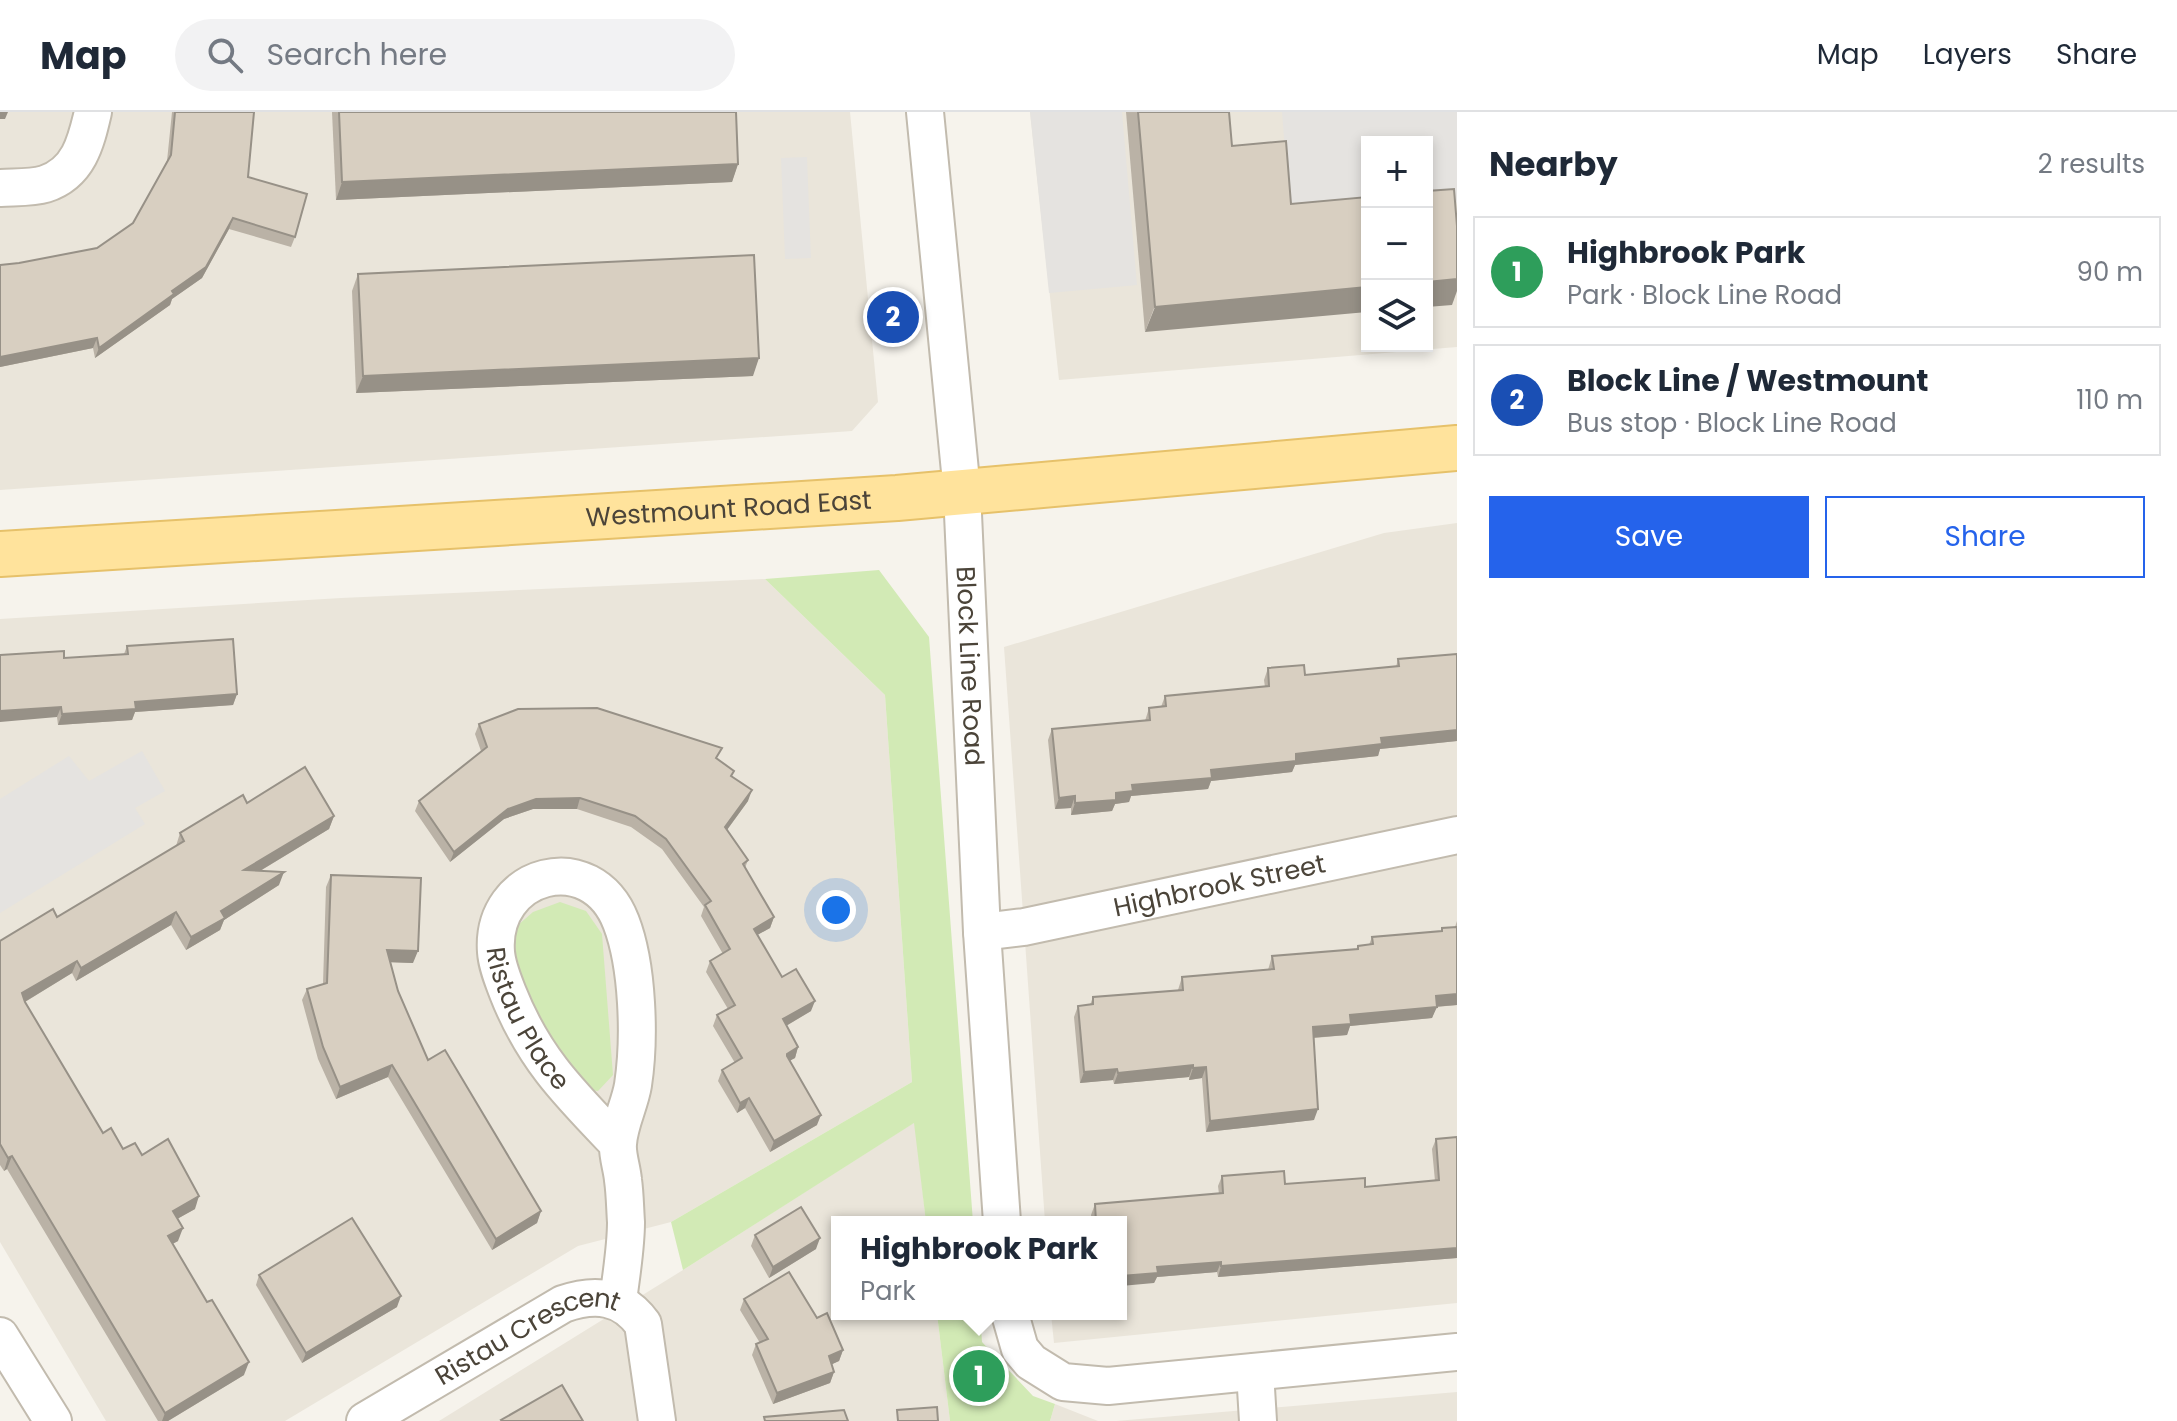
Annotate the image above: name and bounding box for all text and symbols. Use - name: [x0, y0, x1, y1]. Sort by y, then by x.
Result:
- search box: [175, 19, 735, 91]
- text: Map: [40, 29, 127, 82]
- icon: search: [203, 33, 247, 77]
- text: Search here: [267, 33, 447, 76]
- text: Map: [1817, 35, 1879, 74]
- text: Layers: [1923, 35, 2012, 74]
- text: Share: [2056, 35, 2137, 74]
- map controls: [1361, 136, 1433, 352]
- button: +: [1361, 136, 1433, 208]
- text: Nearby: [1489, 140, 1618, 188]
- text: 2 results: [2038, 146, 2145, 182]
- button: −: [1361, 208, 1433, 280]
- text: Highbrook Park: [1567, 231, 1805, 274]
- text: 1: [1512, 254, 1522, 290]
- text: 90 m: [2077, 254, 2143, 290]
- text: Park · Block Line Road: [1567, 277, 1842, 313]
- button: layers: [1361, 280, 1433, 352]
- pin: 2: [867, 287, 919, 347]
- text: Block Line / Westmount: [1567, 359, 1928, 402]
- text: 2: [1510, 382, 1524, 418]
- text: 110 m: [2076, 382, 2143, 418]
- text: Bus stop · Block Line Road: [1567, 405, 1897, 441]
- street label: Westmount Road East: [585, 482, 873, 535]
- button: Save: [1489, 496, 1809, 578]
- button: Share: [1825, 496, 2145, 578]
- street label: Block Line Road: [947, 565, 992, 767]
- street label: Highbrook Street: [1110, 845, 1329, 926]
- your location: [816, 890, 856, 930]
- street label: Ristau Place: [477, 945, 578, 1098]
- popup: [831, 1216, 1127, 1320]
- text: Highbrook Park: [860, 1227, 1098, 1270]
- text: Park: [860, 1273, 916, 1309]
- street label: Ristau Crescent: [428, 1279, 626, 1394]
- pin: 1: [953, 1346, 1005, 1406]

